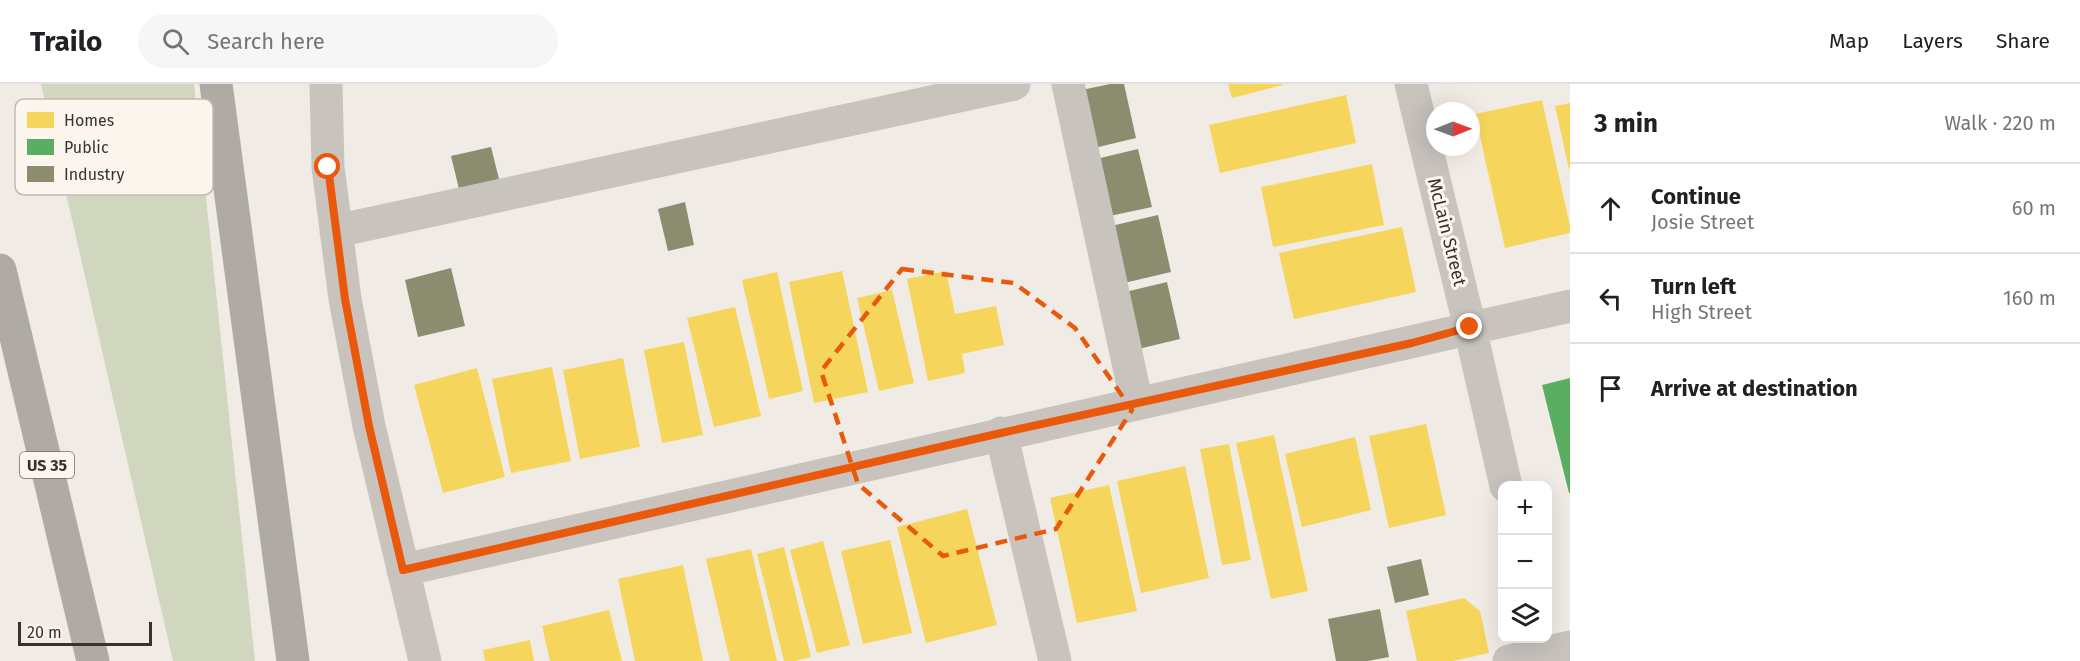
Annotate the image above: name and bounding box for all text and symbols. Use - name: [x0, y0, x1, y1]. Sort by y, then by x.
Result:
- search box: [138, 14, 558, 68]
- text: Trailo: [30, 25, 102, 58]
- icon: search: [159, 25, 192, 58]
- text: Search here: [207, 28, 325, 55]
- text: Map: [1829, 28, 1869, 54]
- text: Layers: [1902, 28, 1963, 54]
- text: Share: [1996, 28, 2050, 54]
- legend: [15, 99, 213, 195]
- north arrow: [1426, 102, 1480, 156]
- text: 3 min: [1594, 108, 1658, 139]
- text: Homes: [64, 111, 114, 130]
- text: Walk · 220 m: [1945, 111, 2056, 135]
- text: Public: [64, 138, 109, 157]
- route start: [314, 153, 340, 179]
- text: Industry: [64, 165, 124, 184]
- street label: McLain Street: [1423, 176, 1471, 289]
- text: Continue: [1651, 183, 1741, 210]
- icon: ahead: [1594, 192, 1627, 225]
- text: 60 m: [2012, 196, 2056, 220]
- text: Josie Street: [1651, 210, 1754, 234]
- text: Turn left: [1651, 273, 1736, 300]
- icon: left: [1594, 282, 1627, 315]
- text: 160 m: [2003, 286, 2056, 310]
- text: High Street: [1651, 300, 1752, 324]
- route end: [1456, 313, 1482, 339]
- icon: arrive: [1594, 372, 1627, 405]
- text: Arrive at destination: [1651, 375, 1858, 402]
- road number: US 35: [20, 452, 74, 478]
- map controls: [1498, 481, 1552, 643]
- button: +: [1498, 481, 1552, 535]
- button: −: [1498, 535, 1552, 589]
- button: layers: [1498, 589, 1552, 643]
- scale bar: [18, 619, 152, 646]
- text: 20 m: [27, 623, 62, 642]

